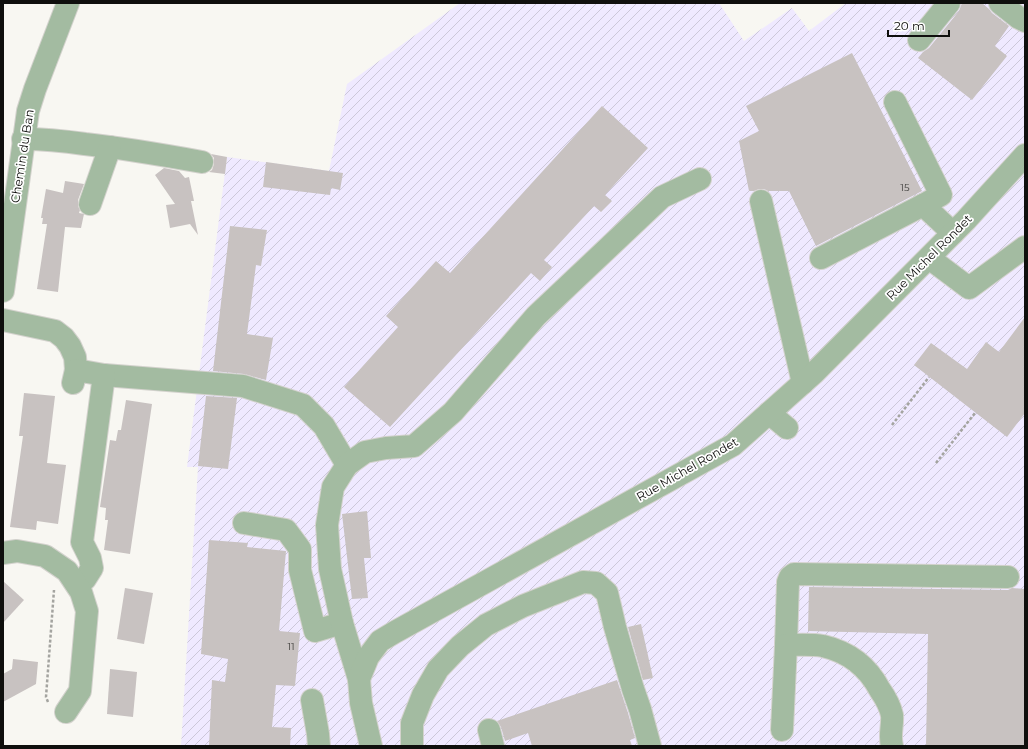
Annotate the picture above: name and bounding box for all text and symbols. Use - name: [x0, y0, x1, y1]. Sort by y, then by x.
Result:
- scale bar: [888, 12, 949, 38]
- text: 20 m: [894, 18, 925, 33]
- street label: Chemin du Ban: [7, 108, 37, 204]
- house number: 15: [900, 181, 910, 194]
- street label: Rue Michel Rondet: [883, 211, 975, 303]
- street label: Rue Michel Rondet: [634, 434, 741, 504]
- house number: 11: [287, 640, 295, 653]

